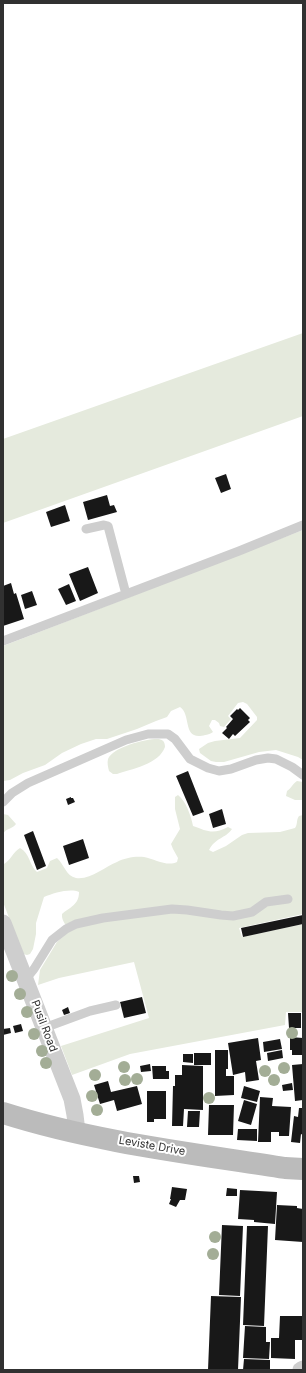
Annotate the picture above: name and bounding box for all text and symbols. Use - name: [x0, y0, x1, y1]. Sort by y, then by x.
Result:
- street label: Pusil Road: [28, 998, 60, 1054]
- street label: Leviste Drive: [118, 1134, 186, 1158]

